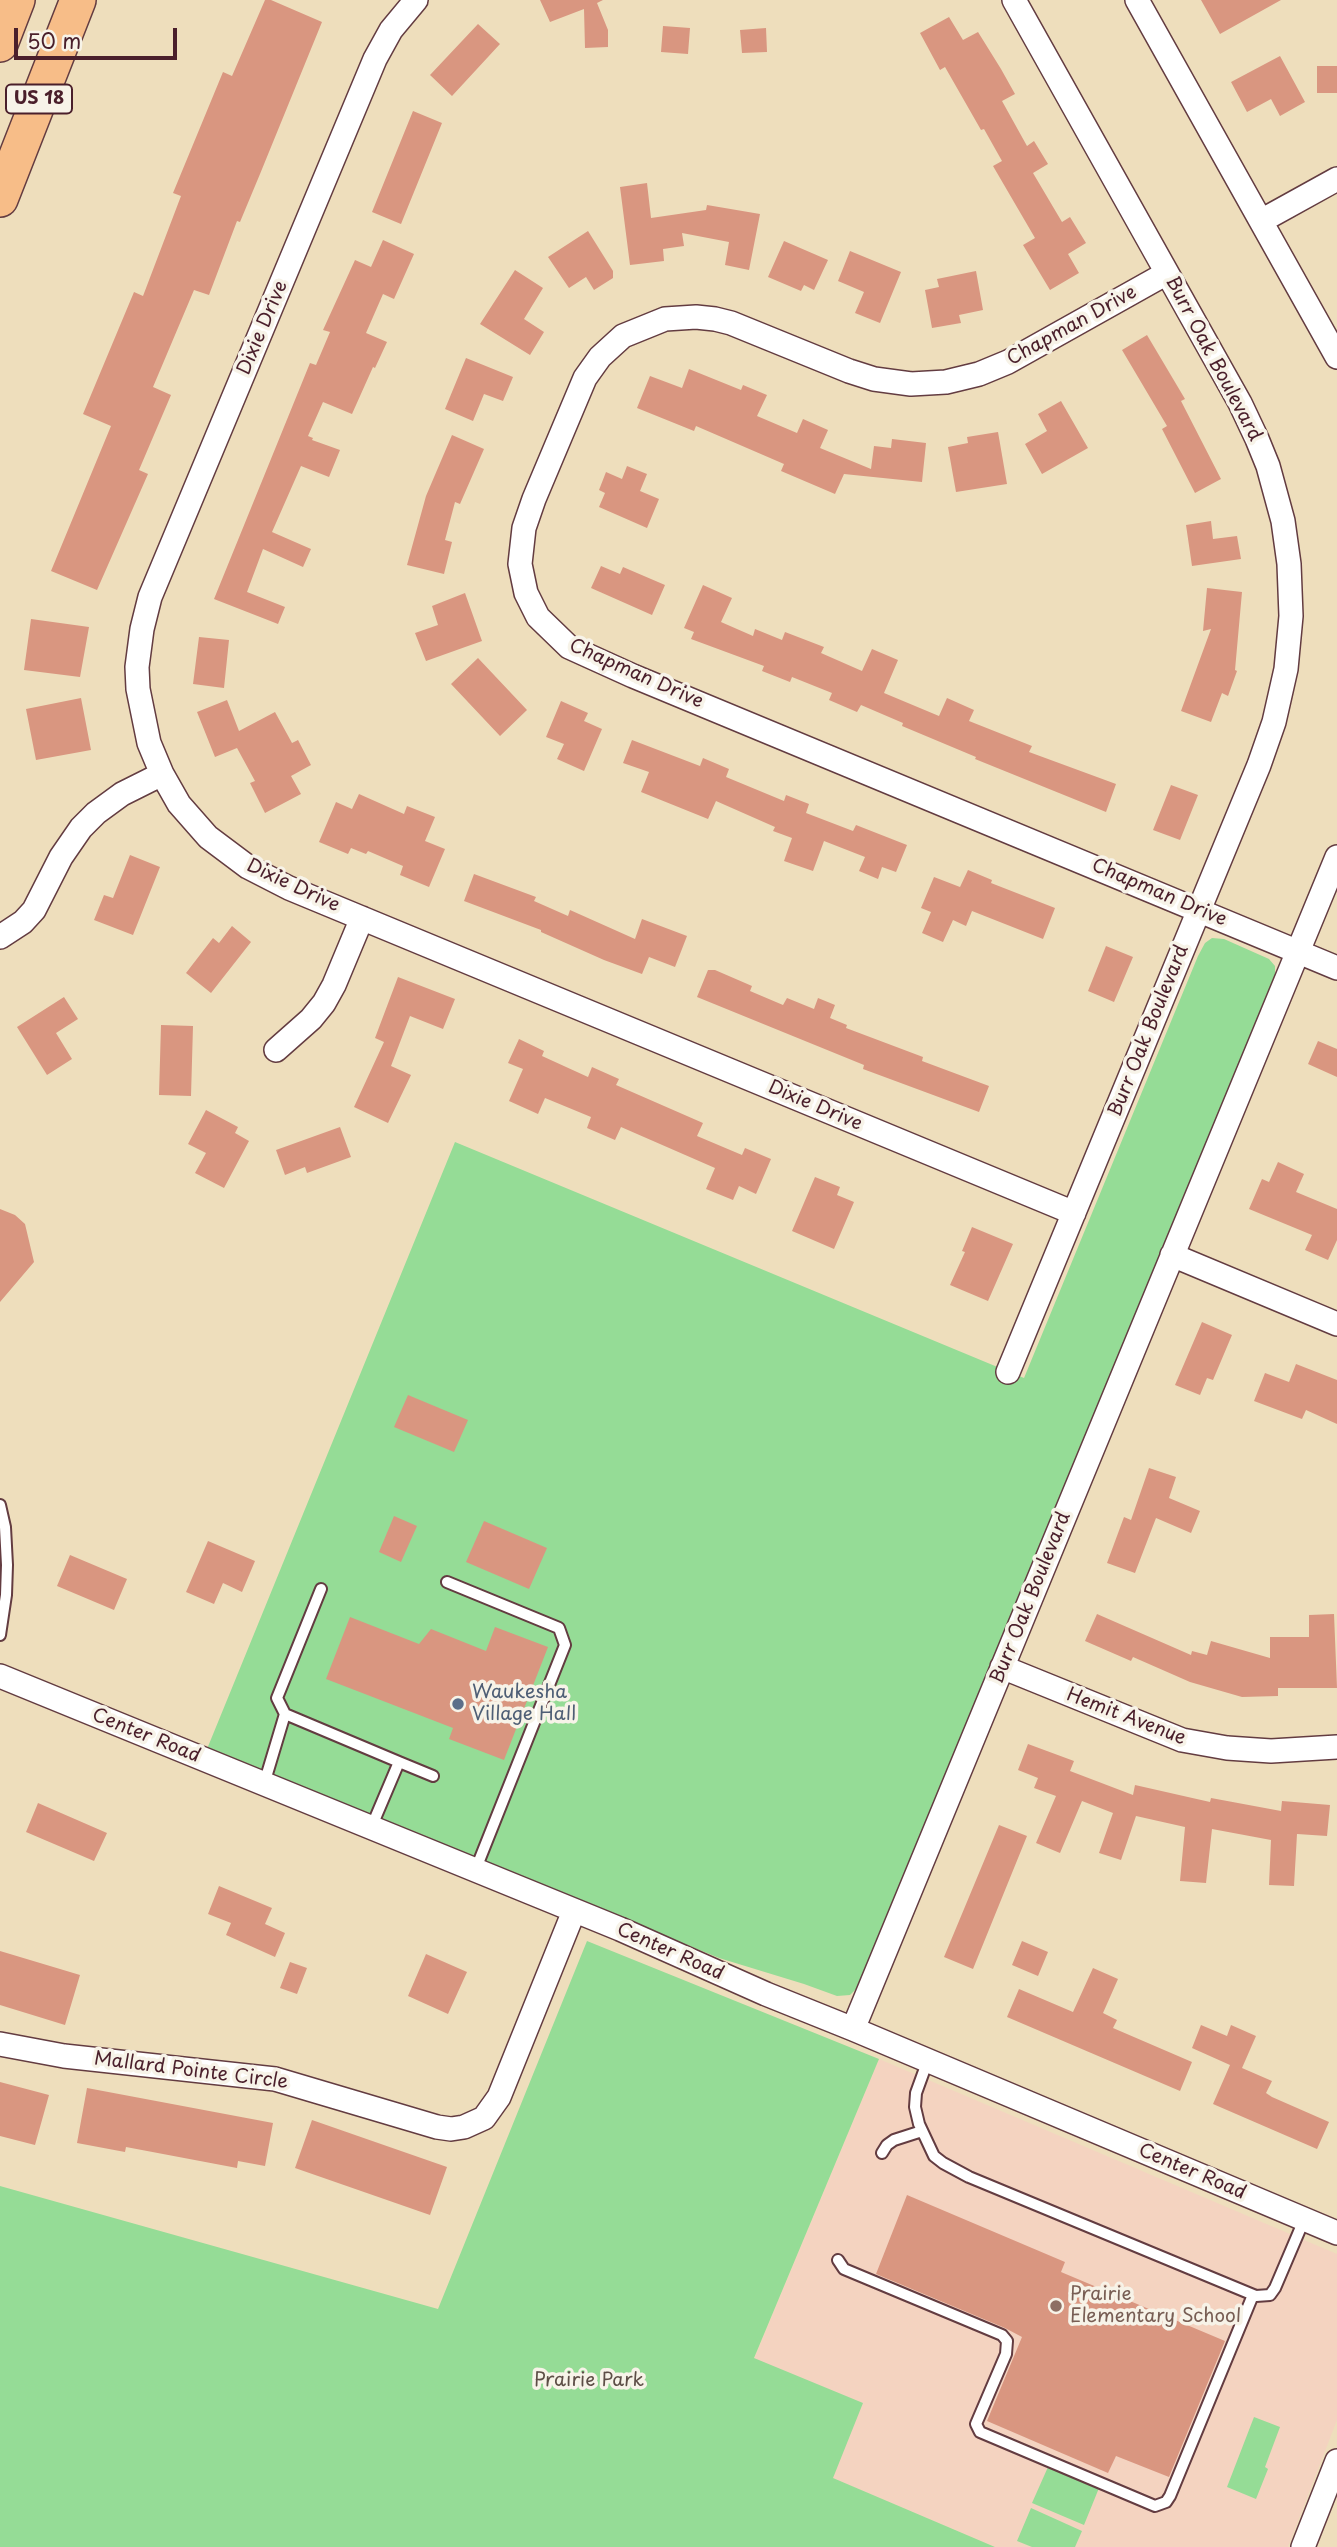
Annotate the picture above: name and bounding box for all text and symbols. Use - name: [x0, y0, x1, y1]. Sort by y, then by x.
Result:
- scale bar: [18, 14, 180, 58]
- text: 50 m: [27, 24, 81, 56]
- road number: US 18: [6, 84, 72, 114]
- street label: Burr Oak Boulevard: [1160, 273, 1266, 445]
- street label: Dixie Drive: [233, 278, 293, 378]
- street label: Chapman Drive: [1003, 281, 1141, 371]
- street label: Chapman Drive: [565, 634, 707, 714]
- street label: Chapman Drive: [1088, 854, 1230, 932]
- street label: Dixie Drive: [243, 855, 343, 917]
- street label: Burr Oak Boulevard: [1104, 942, 1194, 1120]
- street label: Dixie Drive: [765, 1076, 865, 1136]
- street label: Burr Oak Boulevard: [986, 1509, 1076, 1687]
- place label: Waukesha Village Hall: [472, 1682, 576, 1726]
- street label: Hemit Avenue: [1063, 1684, 1189, 1750]
- marker: Waukesha Village Hall: [450, 1696, 466, 1712]
- street label: Center Road: [89, 1704, 203, 1768]
- street label: Center Road: [613, 1918, 727, 1986]
- street label: Mallard Pointe Circle: [93, 2048, 289, 2094]
- street label: Center Road: [1135, 2139, 1249, 2205]
- place label: Prairie Elementary School: [1070, 2284, 1241, 2328]
- marker: Prairie Elementary School: [1048, 2298, 1064, 2314]
- park label: Prairie Park: [534, 2370, 644, 2392]

